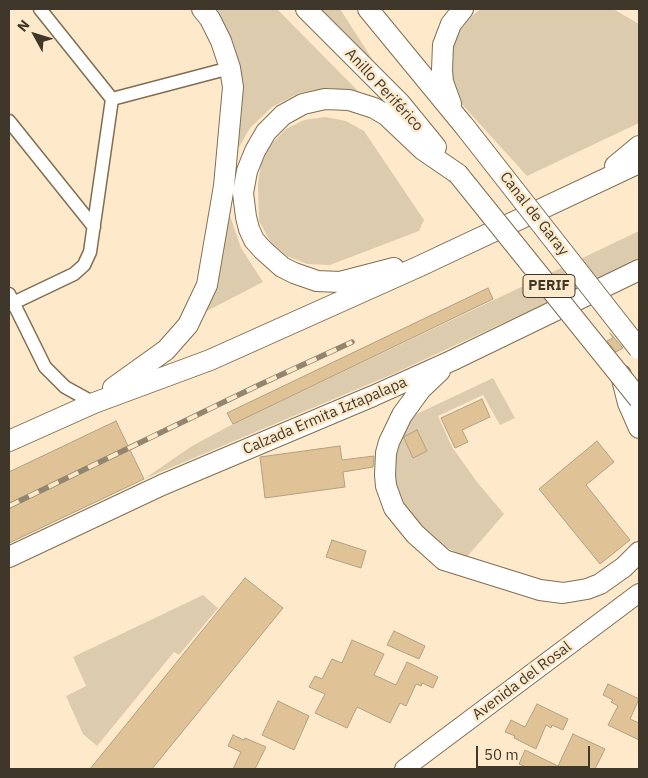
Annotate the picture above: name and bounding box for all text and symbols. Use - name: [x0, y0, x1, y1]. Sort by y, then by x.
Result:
- north arrow: [10, 10, 60, 60]
- text: N: [13, 16, 34, 35]
- street label: Anillo Periférico: [341, 45, 427, 135]
- street label: Canal de Garay: [496, 169, 572, 259]
- road number: PERIF: [523, 274, 575, 298]
- street label: Calzada Ermita Iztapalapa: [240, 373, 410, 459]
- street label: Avenida del Rosal: [469, 638, 575, 724]
- scale bar: [478, 736, 592, 768]
- text: 50 m: [484, 745, 519, 764]

